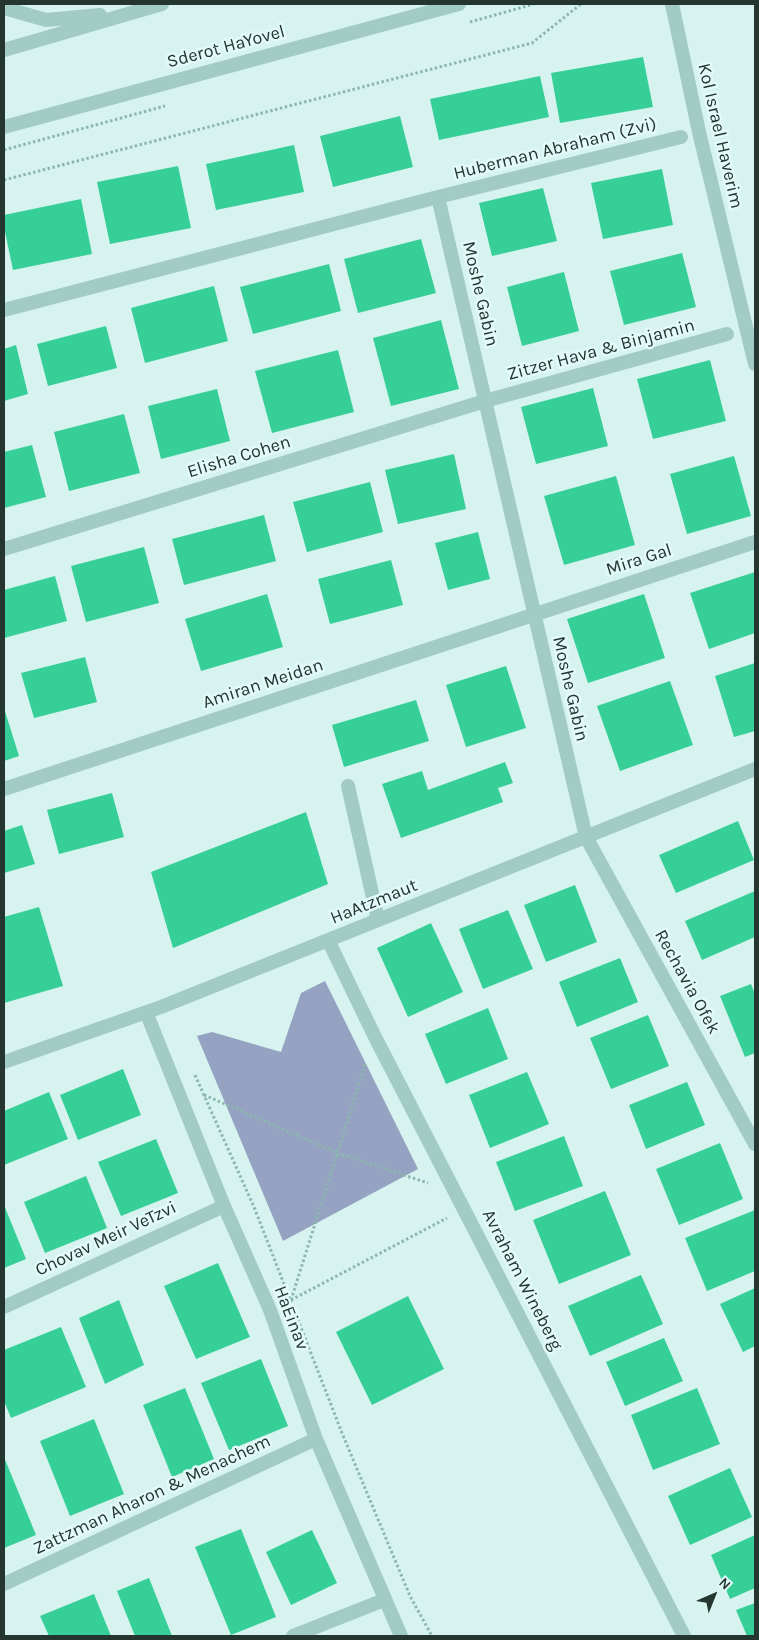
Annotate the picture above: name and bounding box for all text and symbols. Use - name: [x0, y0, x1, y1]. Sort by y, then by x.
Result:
- street label: Sderot HaYovel: [165, 21, 287, 73]
- street label: Kol Israel Haverim: [693, 61, 747, 211]
- street label: Huberman Abraham (Zvi): [451, 113, 659, 185]
- street label: Moshe Gabin: [457, 239, 503, 349]
- street label: Zitzer Hava & Binjamin: [505, 315, 697, 385]
- street label: Elisha Cohen: [185, 431, 293, 483]
- street label: Mira Gal: [603, 539, 675, 581]
- street label: Moshe Gabin: [547, 634, 593, 744]
- street label: Amiran Meidan: [200, 654, 326, 714]
- street label: HaAtzmaut: [327, 875, 421, 929]
- street label: Rechavia Ofek: [649, 926, 725, 1038]
- street label: Chovav Meir VeTzvi: [32, 1197, 180, 1281]
- street label: Avraham Wineberg: [477, 1206, 567, 1354]
- street label: HaEinav: [269, 1283, 313, 1353]
- street label: Zattzman Aharon & Menachem: [30, 1430, 274, 1560]
- north arrow: [689, 1570, 739, 1620]
- text: N: [715, 1574, 734, 1593]

